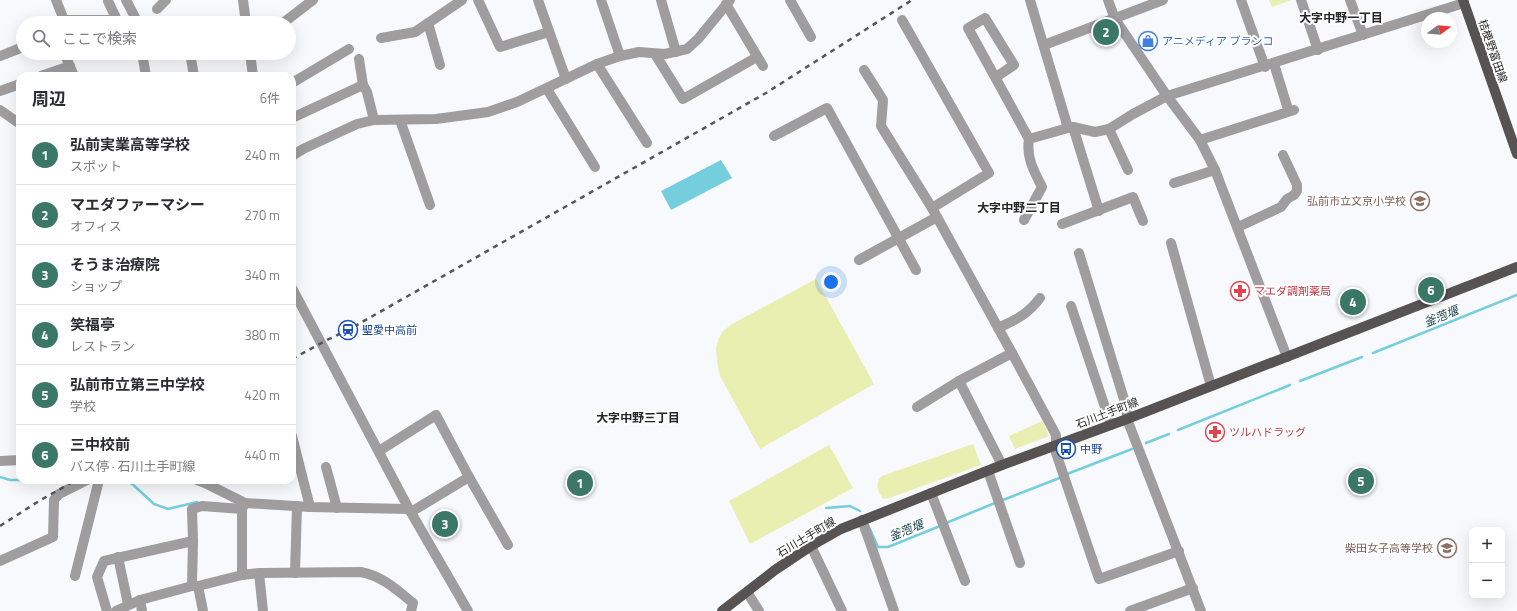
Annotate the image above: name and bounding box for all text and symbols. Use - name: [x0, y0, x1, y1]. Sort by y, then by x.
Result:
- district label: 大字中野一丁目: [1299, 8, 1383, 27]
- north arrow: [1421, 12, 1457, 48]
- search box: [16, 16, 296, 60]
- pin: 2: [1093, 17, 1119, 47]
- street label: 桔梗野富田線: [1475, 17, 1511, 85]
- icon: search: [30, 27, 52, 49]
- text: ここで検索: [62, 27, 137, 50]
- shop icon: アニメディア ブランコ: [1137, 30, 1159, 52]
- place label: アニメディア ブランコ: [1162, 33, 1273, 49]
- text: 周辺: [32, 86, 66, 112]
- text: 6件: [260, 88, 280, 108]
- text: 弘前実業高等学校: [70, 133, 190, 156]
- text: 1: [41, 145, 49, 165]
- text: 240 m: [244, 145, 280, 165]
- text: スポット: [70, 156, 122, 176]
- school or university icon: 弘前市立文京小学校: [1409, 190, 1431, 212]
- text: マエダファーマシー: [70, 193, 205, 216]
- place label: 弘前市立文京小学校: [1307, 193, 1406, 209]
- district label: 大字中野二丁目: [977, 198, 1061, 217]
- text: 2: [41, 205, 49, 225]
- text: 270 m: [244, 205, 280, 225]
- text: オフィス: [70, 216, 122, 236]
- text: そうま治療院: [70, 253, 160, 276]
- text: 3: [41, 265, 49, 285]
- text: 340 m: [244, 265, 280, 285]
- your location: [821, 272, 841, 292]
- pin: 6: [1418, 275, 1444, 305]
- text: ショップ: [70, 276, 122, 296]
- pharmacy icon: マエダ調剤薬局: [1229, 280, 1251, 302]
- place label: マエダ調剤薬局: [1254, 283, 1331, 299]
- pin: 4: [1340, 287, 1366, 317]
- water label: 釜萢堰: [1421, 300, 1463, 332]
- text: 笑福亭: [70, 313, 115, 336]
- station icon: 聖愛中高前: [337, 319, 359, 341]
- place label: 聖愛中高前: [362, 322, 417, 338]
- text: 4: [41, 325, 49, 345]
- text: 380 m: [244, 325, 280, 345]
- text: レストラン: [70, 336, 135, 356]
- text: 弘前市立第三中学校: [70, 373, 205, 396]
- text: 5: [41, 385, 49, 405]
- text: 420 m: [244, 385, 280, 405]
- street label: 石川土手町線: [1073, 394, 1141, 432]
- text: 学校: [70, 396, 96, 416]
- district label: 大字中野三丁目: [596, 408, 680, 427]
- pharmacy icon: ツルハドラッグ: [1204, 421, 1226, 443]
- place label: ツルハドラッグ: [1229, 424, 1306, 440]
- text: 三中校前: [70, 433, 130, 456]
- bus stop icon: 中野: [1055, 438, 1077, 460]
- place label: 中野: [1080, 441, 1102, 457]
- text: 6: [41, 445, 49, 465]
- text: 440 m: [244, 445, 280, 465]
- text: バス停 · 石川土手町線: [70, 456, 196, 476]
- pin: 5: [1348, 466, 1374, 496]
- pin: 1: [567, 468, 593, 498]
- pin: 3: [432, 509, 458, 539]
- street label: 石川土手町線: [774, 513, 838, 561]
- water label: 釜萢堰: [886, 514, 928, 546]
- map controls: [1469, 527, 1505, 599]
- button: +: [1469, 527, 1505, 563]
- school or university icon: 柴田女子高等学校: [1436, 537, 1458, 559]
- place label: 柴田女子高等学校: [1345, 540, 1433, 556]
- button: −: [1469, 563, 1505, 599]

